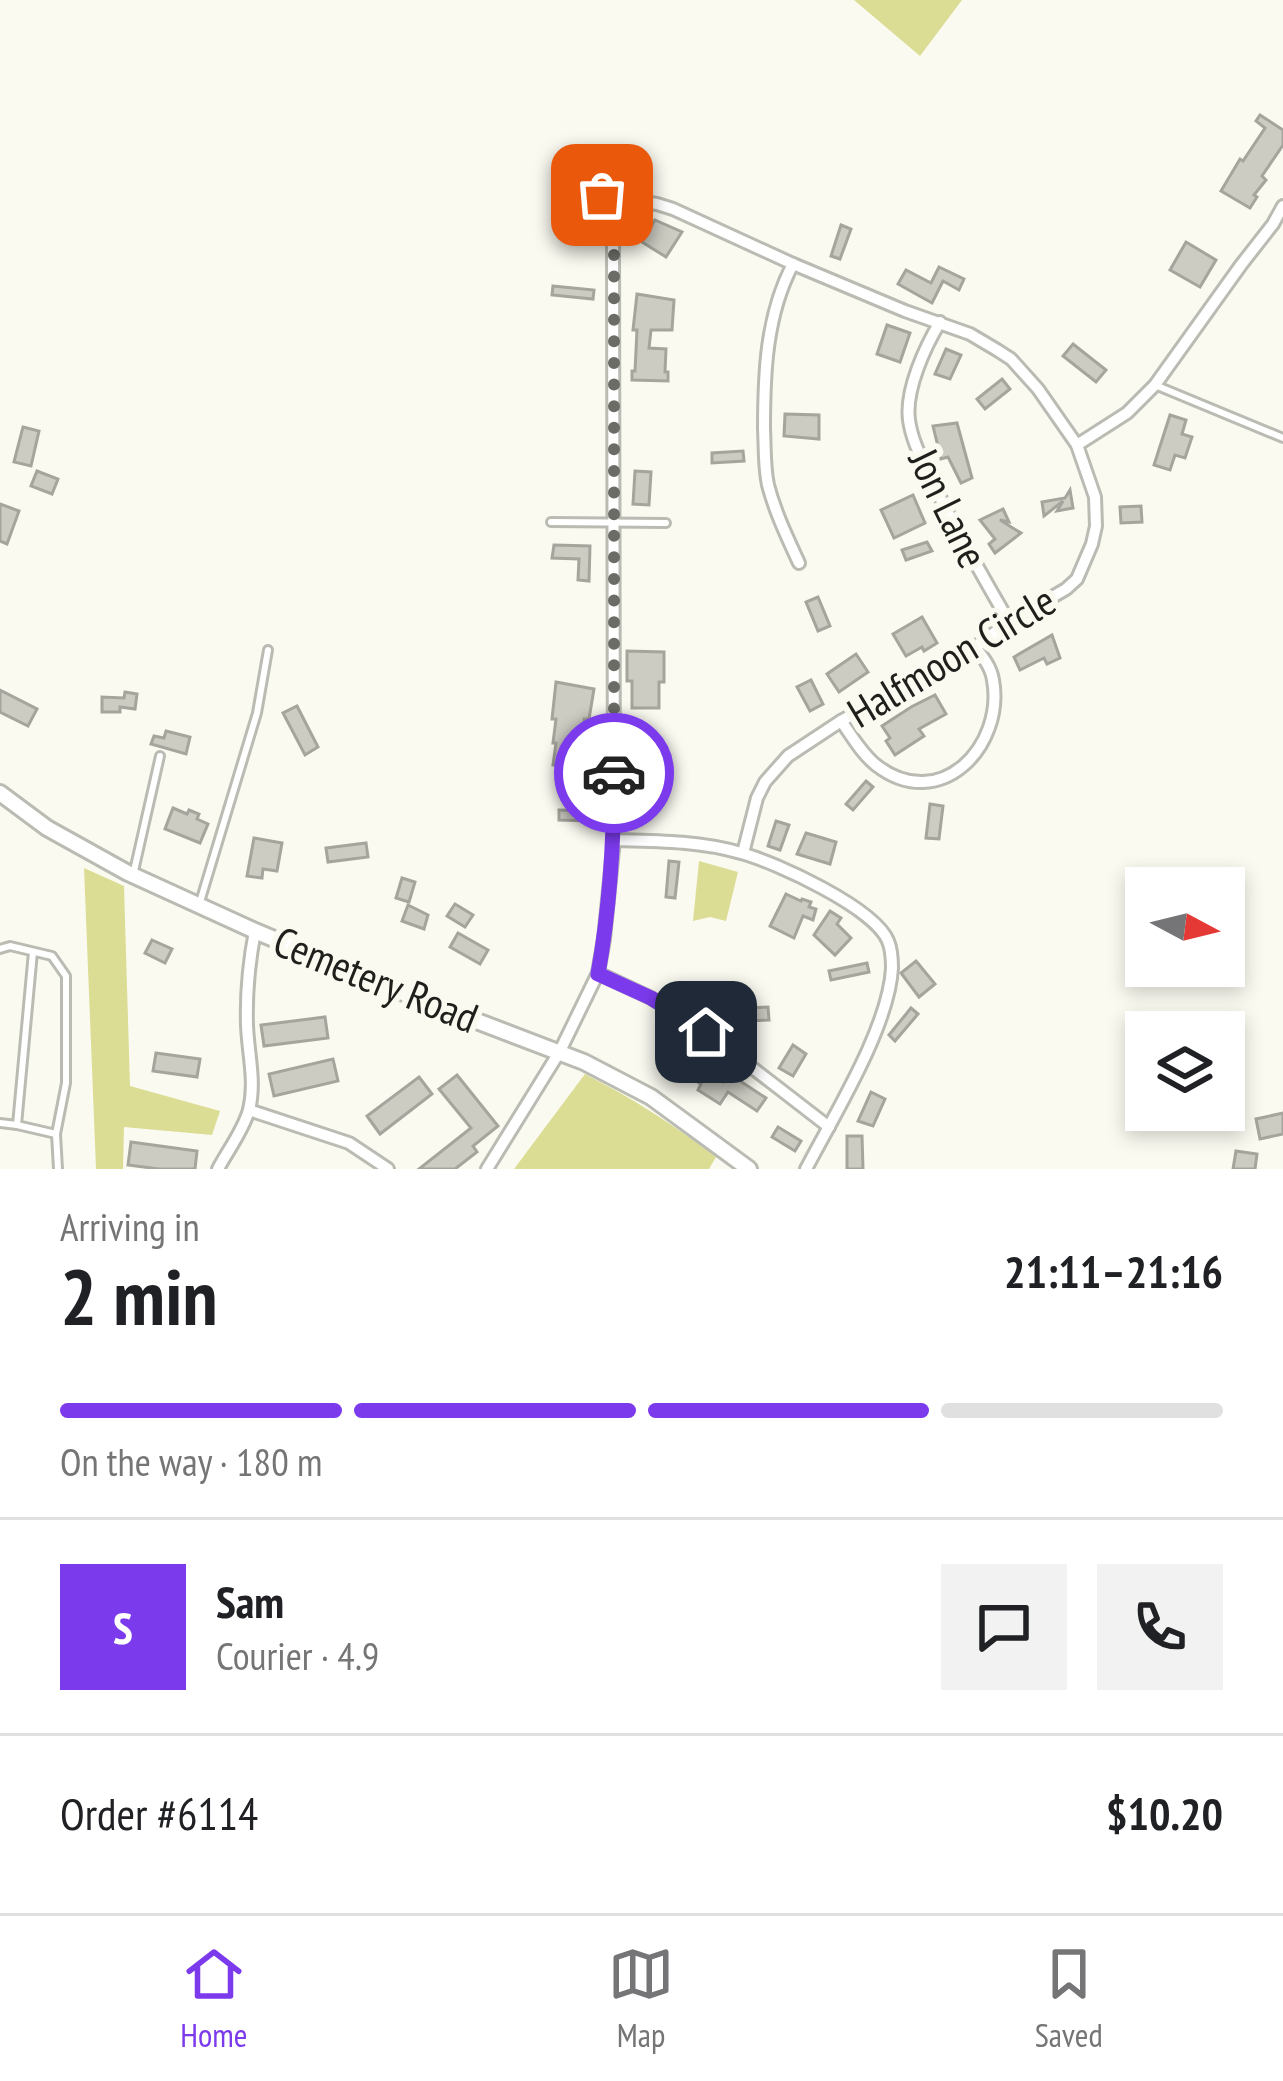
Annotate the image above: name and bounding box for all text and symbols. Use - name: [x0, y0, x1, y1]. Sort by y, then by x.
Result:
- pin: [551, 144, 653, 246]
- icon: bag: [569, 162, 635, 228]
- street label: Jon Lane: [896, 438, 1001, 576]
- street label: Halfmoon Circle: [837, 572, 1065, 740]
- courier: [554, 713, 674, 833]
- icon: car: [581, 740, 647, 806]
- north arrow: [1125, 867, 1245, 987]
- map controls: [1125, 867, 1245, 1131]
- street label: Cemetery Road: [266, 913, 486, 1045]
- pin: [655, 981, 757, 1083]
- icon: home: [673, 999, 739, 1065]
- button: layers: [1125, 1011, 1245, 1131]
- text: Arriving in: [60, 1201, 200, 1252]
- text: 21:11–21:16: [1004, 1242, 1223, 1300]
- text: 2 min: [60, 1246, 218, 1347]
- text: On the way · 180 m: [60, 1436, 322, 1487]
- button: chat: [941, 1564, 1067, 1690]
- button: phone: [1097, 1564, 1223, 1690]
- text: Sam: [216, 1572, 284, 1630]
- text: S: [113, 1598, 133, 1656]
- text: Courier · 4.9: [216, 1630, 379, 1681]
- text: Order #6114: [60, 1784, 258, 1842]
- text: $10.20: [1106, 1784, 1223, 1842]
- tab: Home: [180, 1941, 247, 2056]
- tab: Map: [608, 1941, 674, 2056]
- tab: Saved: [1035, 1941, 1103, 2056]

